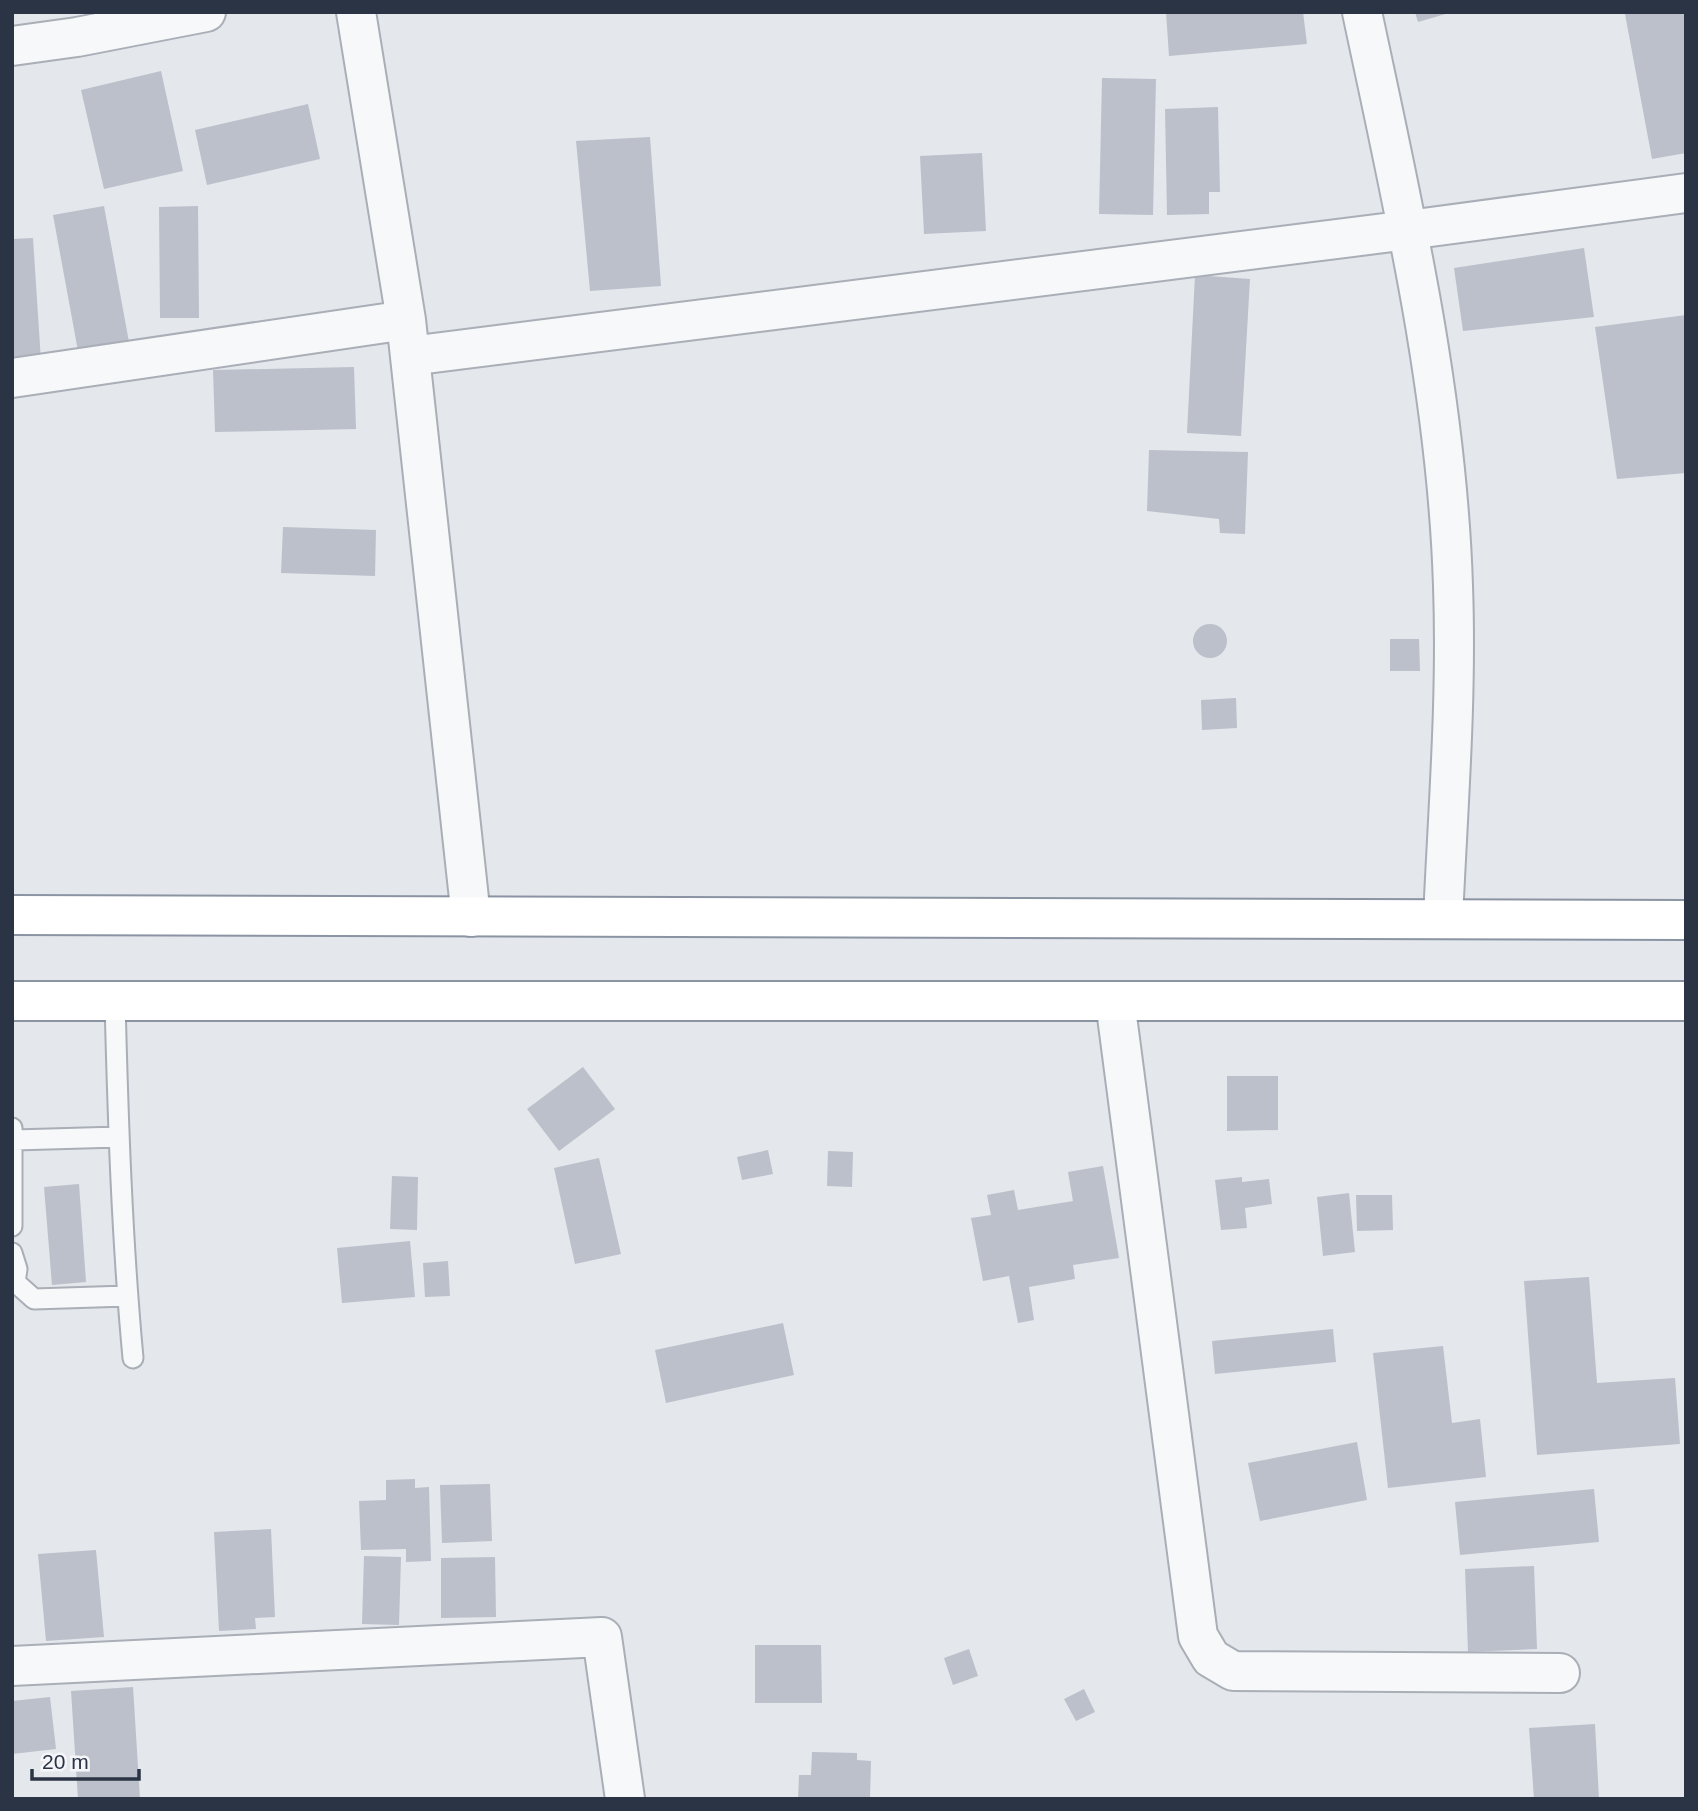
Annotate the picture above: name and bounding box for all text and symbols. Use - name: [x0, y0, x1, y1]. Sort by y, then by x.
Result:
- scale bar: [32, 1738, 138, 1782]
- text: 20 m: [42, 1750, 89, 1773]

